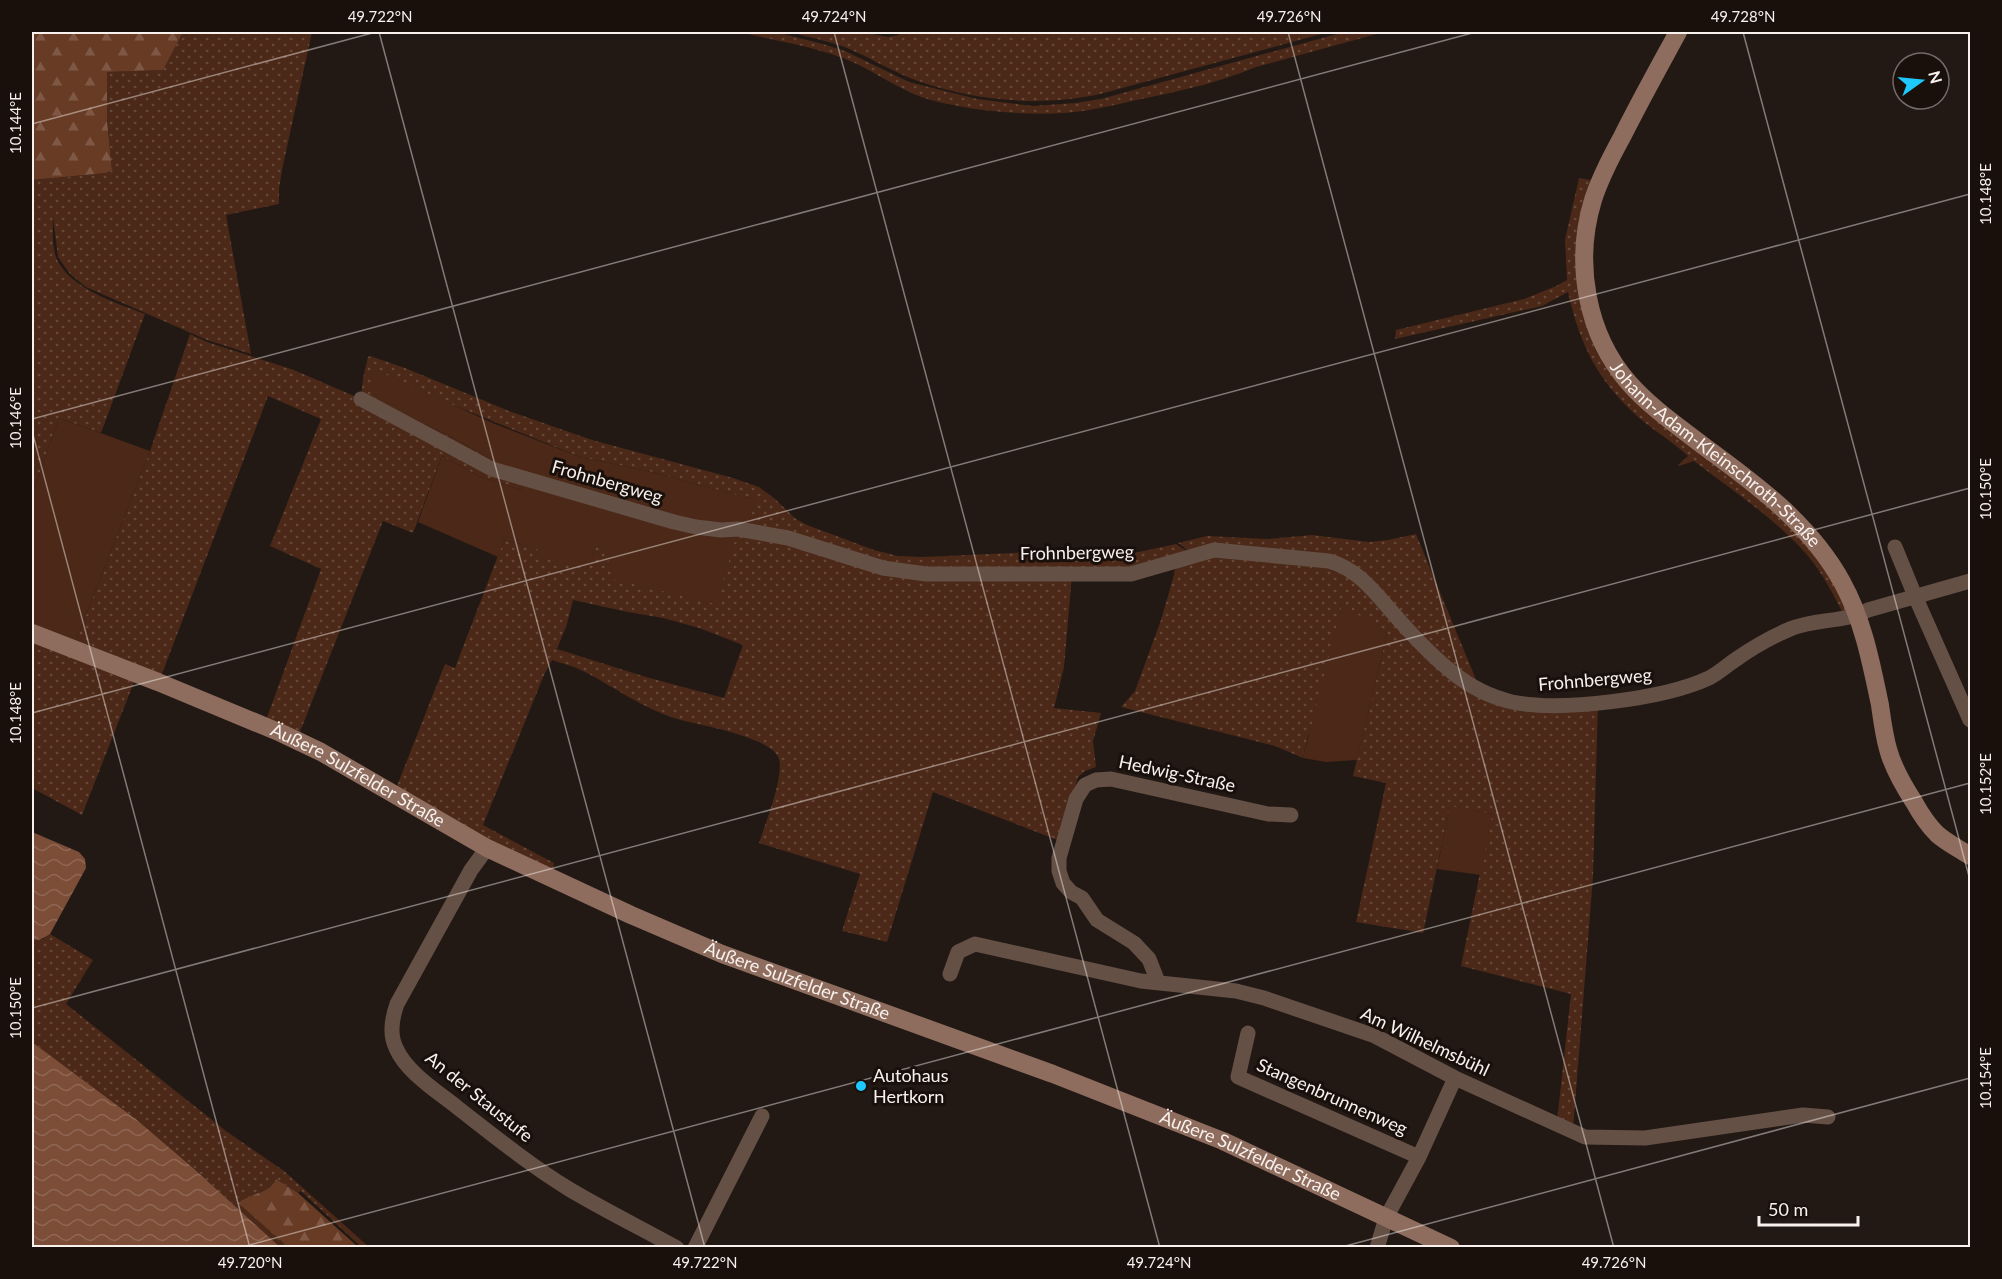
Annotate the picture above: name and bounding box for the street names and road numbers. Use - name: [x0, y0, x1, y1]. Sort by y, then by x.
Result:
- street label: Johann-Adam-Kleinschroth-Straße: [1606, 357, 1826, 551]
- street label: Frohnbergweg: [549, 455, 665, 507]
- street label: Frohnbergweg: [1020, 540, 1134, 564]
- street label: Frohnbergweg: [1537, 663, 1653, 695]
- street label: Äußere Sulzfelder Straße: [268, 718, 449, 831]
- street label: Hedwig-Straße: [1117, 750, 1238, 796]
- street label: Äußere Sulzfelder Straße: [701, 936, 893, 1024]
- street label: Am Wilhelmsbühl: [1358, 1002, 1493, 1080]
- street label: An der Staustufe: [422, 1046, 538, 1146]
- street label: Stangenbrunnenweg: [1254, 1053, 1411, 1139]
- street label: Äußere Sulzfelder Straße: [1157, 1105, 1345, 1205]

